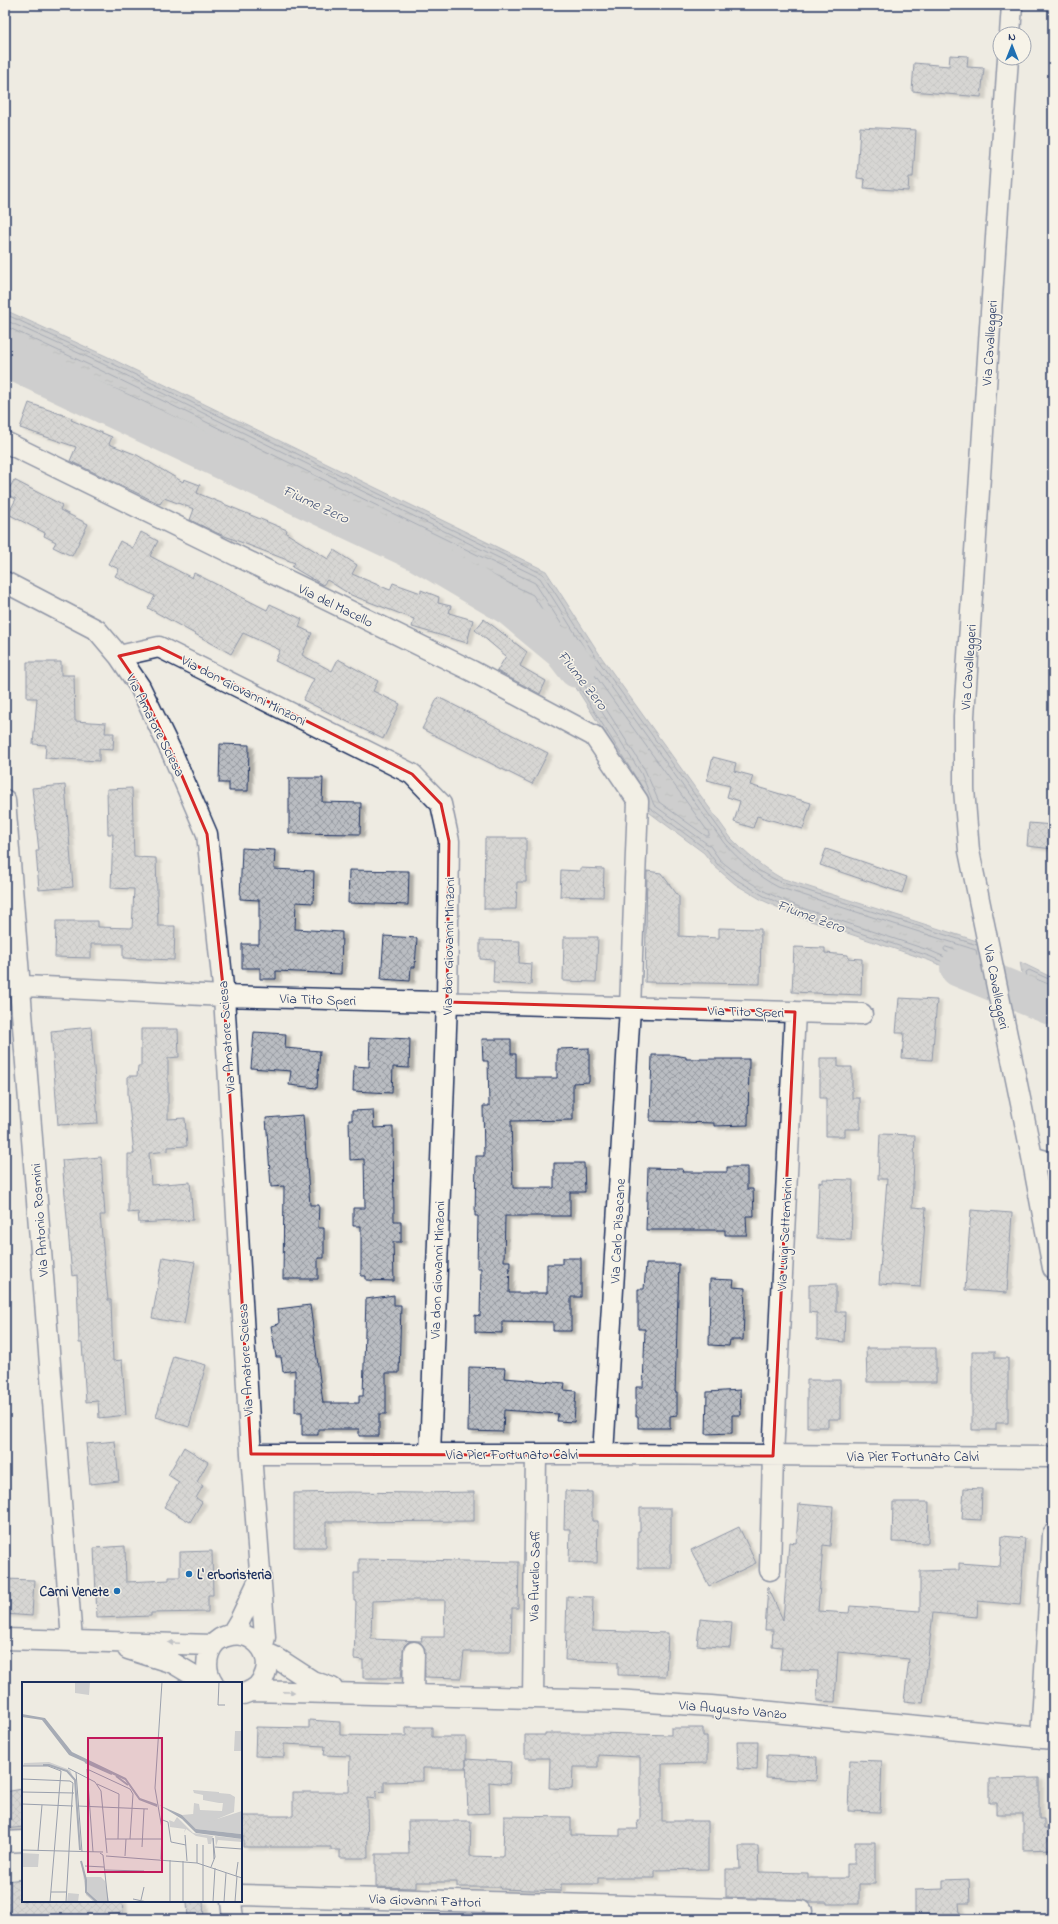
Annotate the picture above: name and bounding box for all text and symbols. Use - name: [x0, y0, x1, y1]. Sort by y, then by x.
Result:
- north arrow: [992, 26, 1032, 66]
- text: N: [1008, 29, 1016, 45]
- street label: Via Cavalleggeri: [977, 300, 1005, 388]
- water label: Fiume Zero: [279, 480, 353, 530]
- street label: Via del Macello: [293, 579, 377, 634]
- street label: Via Cavalleggeri: [956, 624, 984, 712]
- water label: Fiume Zero: [552, 646, 613, 716]
- street label: Via don Giovanni Minzoni: [176, 650, 310, 732]
- street label: Via Amatore Sciesa: [119, 670, 190, 781]
- street label: Via don Giovanni Minzoni: [438, 877, 461, 1016]
- water label: Fiume Zero: [774, 895, 849, 940]
- street label: Via Cavalleggeri: [976, 942, 1014, 1032]
- street label: Via Amatore Sciesa: [213, 980, 242, 1095]
- street label: Via Tito Speri: [278, 989, 357, 1012]
- street label: Via Tito Speri: [706, 1001, 785, 1024]
- street label: Via Antonio Rosmini: [26, 1163, 55, 1278]
- street label: Via Luigi Settembrini: [772, 1176, 800, 1293]
- street label: Via Carlo Pisacane: [605, 1177, 632, 1285]
- street label: Via don Giovanni Minzoni: [426, 1201, 451, 1341]
- street label: Via Amatore Sciesa: [233, 1303, 260, 1418]
- street label: Via Pier Fortunato Calvi: [445, 1445, 578, 1466]
- street label: Via Pier Fortunato Calvi: [846, 1447, 979, 1468]
- street label: Via Aurelio Saffi: [524, 1530, 547, 1623]
- place label: L' erboristeria: [197, 1565, 272, 1586]
- marker: L' erboristeria: [184, 1569, 194, 1579]
- place label: Carni Venete: [39, 1582, 110, 1603]
- marker: Carni Venete: [112, 1586, 122, 1596]
- one-way arrow: [168, 1640, 180, 1647]
- inset map: [22, 1682, 242, 1902]
- one-way arrow: [283, 1689, 296, 1695]
- street label: Via Augusto Vanzo: [677, 1695, 788, 1727]
- street label: Via Giovanni Fattori: [367, 1889, 481, 1914]

